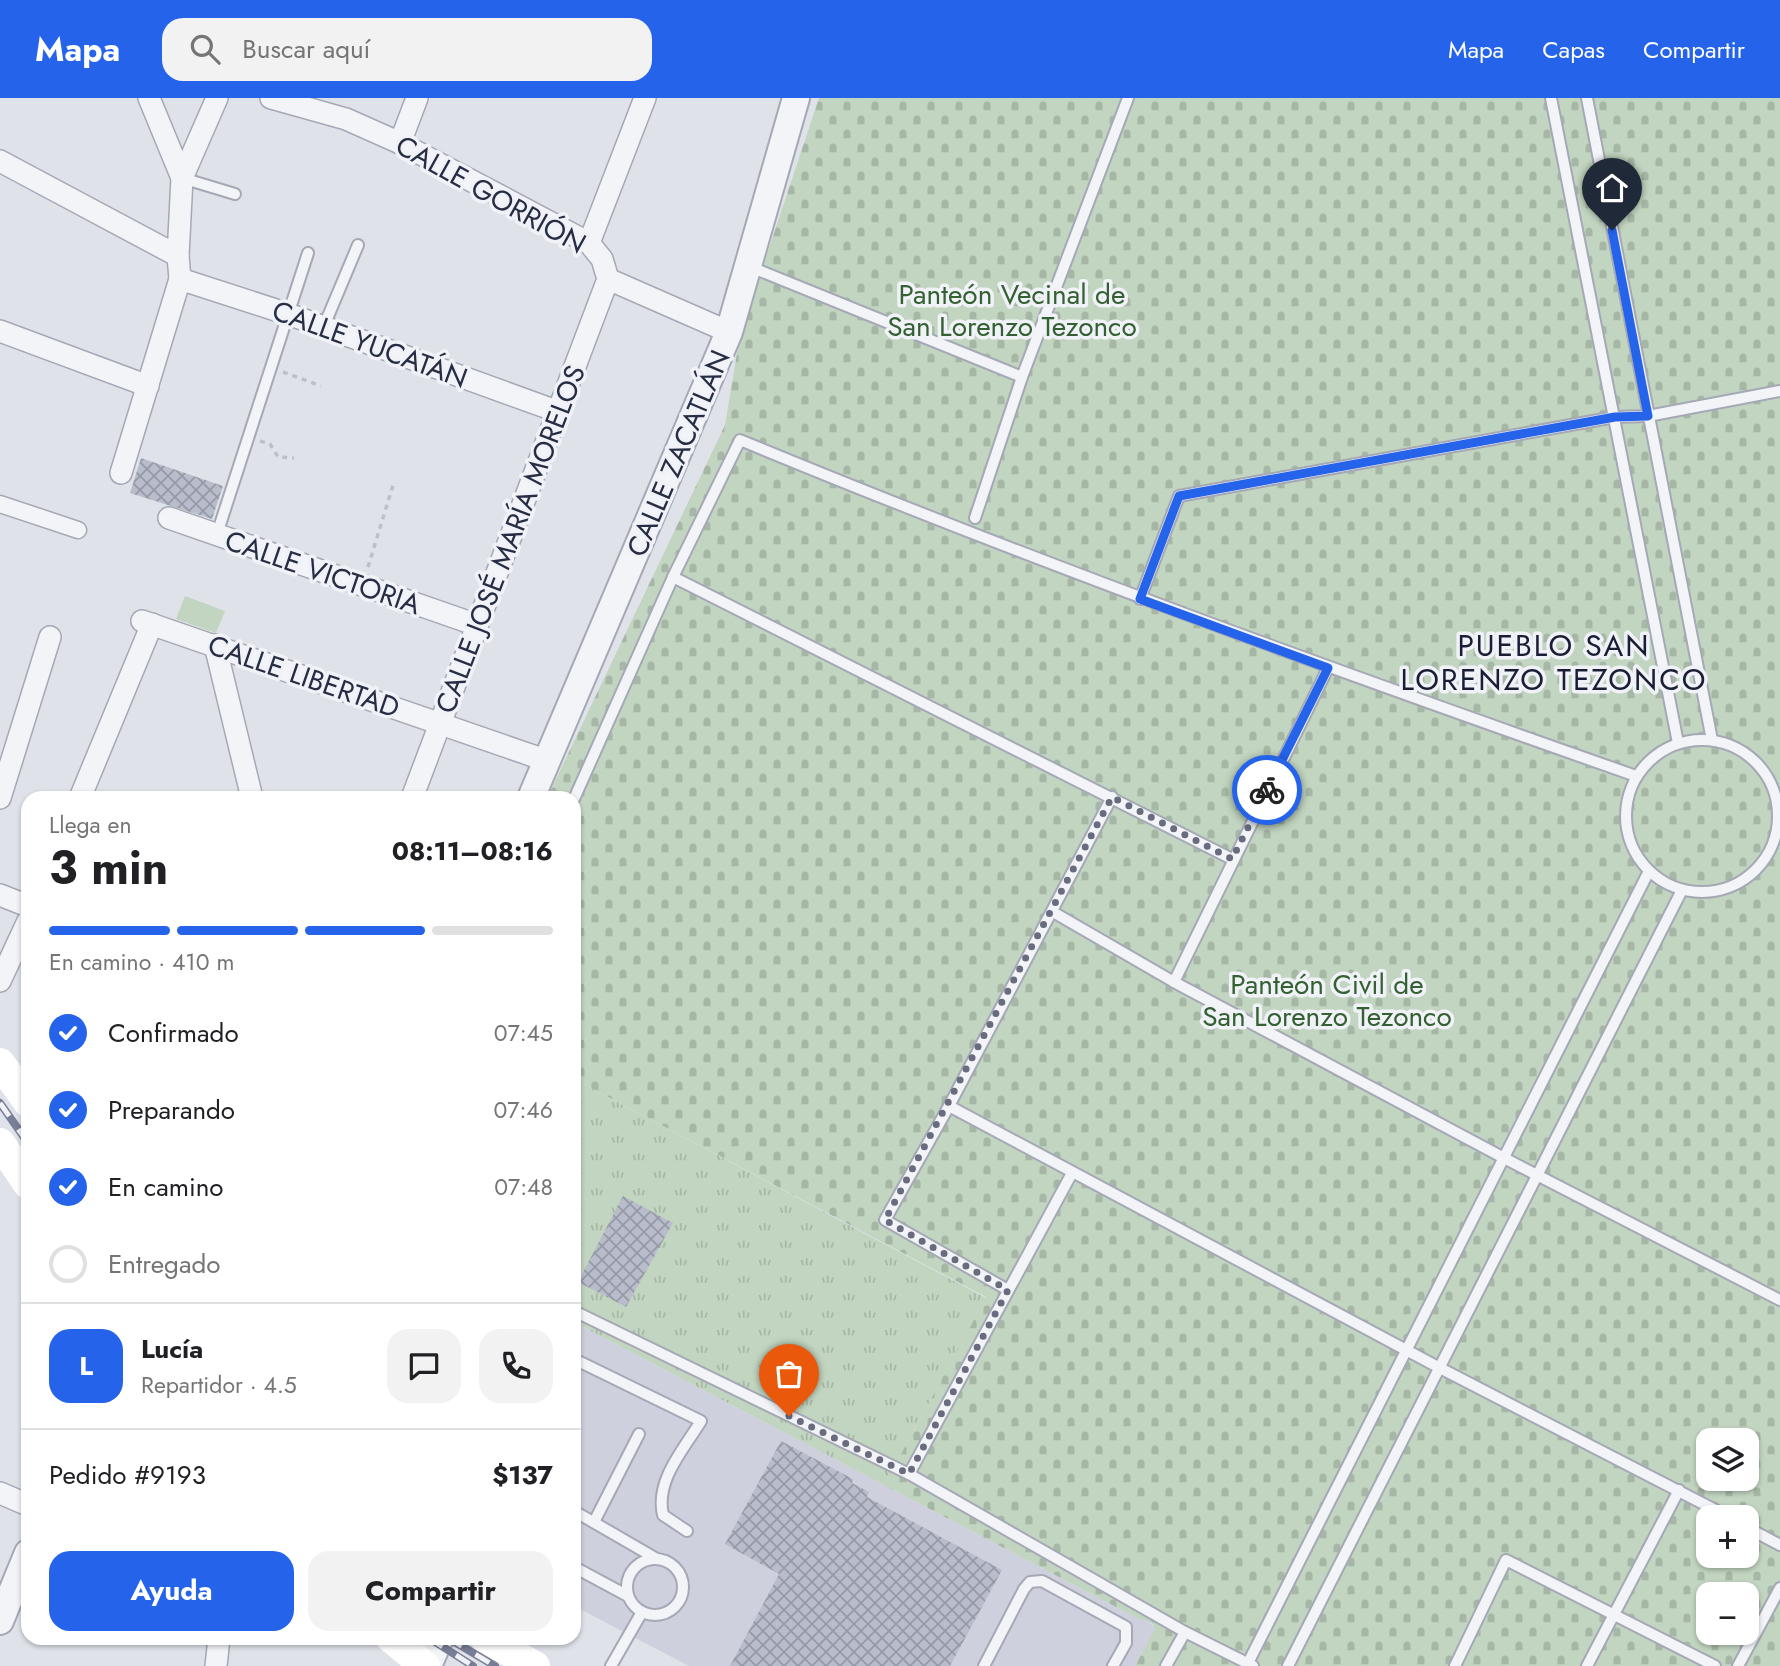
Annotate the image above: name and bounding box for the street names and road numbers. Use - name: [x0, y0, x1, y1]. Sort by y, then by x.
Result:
- street label: CALLE GORRIÓN: [388, 125, 593, 264]
- street label: CALLE YUCATÁN: [266, 290, 473, 399]
- street label: CALLE ZACATLÁN: [616, 343, 741, 563]
- street label: CALLE JOSÉ MARÍA MORELOS: [425, 359, 596, 719]
- street label: CALLE VICTORIA: [219, 520, 427, 625]
- street label: CALLE LIBERTAD: [203, 625, 405, 728]

